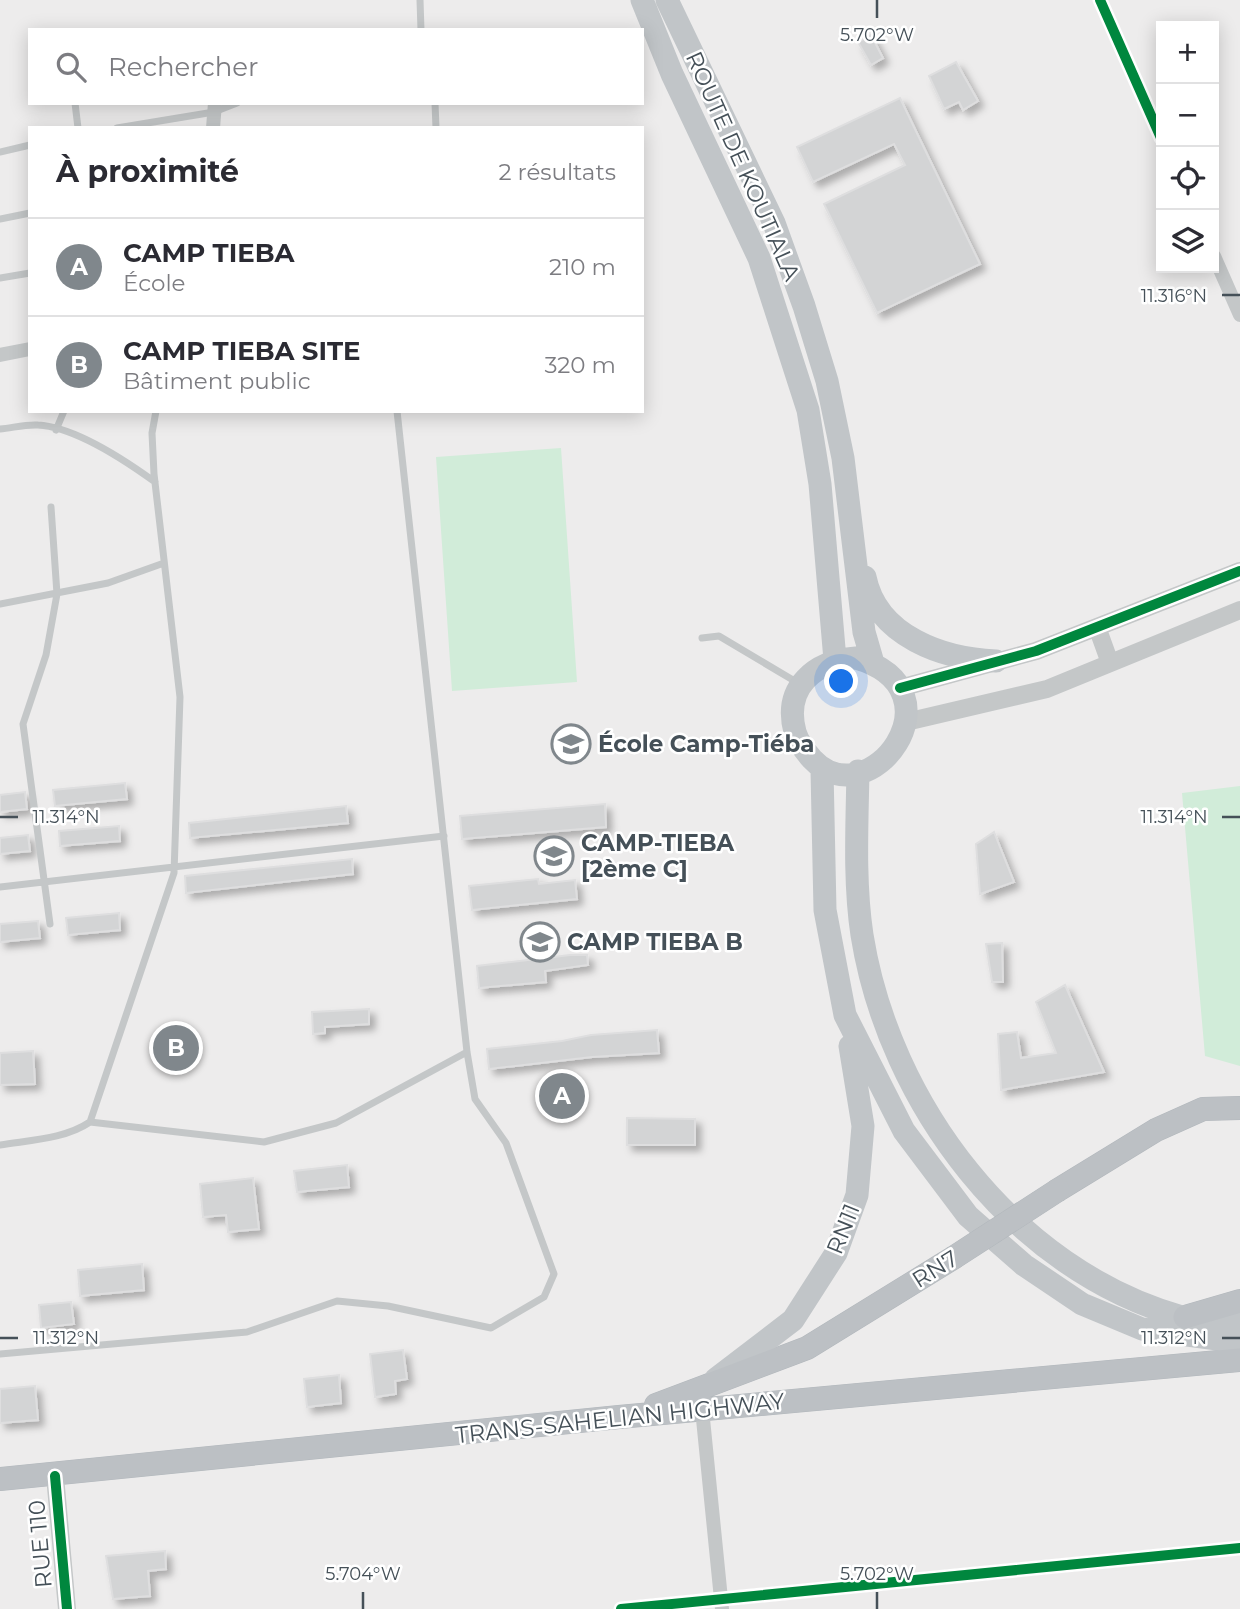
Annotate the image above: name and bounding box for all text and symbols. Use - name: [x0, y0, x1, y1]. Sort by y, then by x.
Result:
- map controls: [1156, 21, 1219, 273]
- button: +: [1156, 21, 1219, 84]
- text: 5.702°W: [840, 24, 914, 46]
- search box: [28, 28, 644, 105]
- street label: ROUTE DE KOUTIALA: [680, 47, 806, 286]
- icon: search: [52, 48, 90, 86]
- text: Rechercher: [108, 51, 258, 83]
- button: −: [1156, 84, 1219, 147]
- button: locate: [1156, 147, 1219, 210]
- text: À proximité: [56, 153, 239, 190]
- text: 2 résultats: [498, 158, 616, 186]
- button: layers: [1156, 210, 1219, 273]
- text: CAMP TIEBA: [123, 237, 294, 269]
- text: A: [70, 253, 88, 281]
- text: 210 m: [549, 253, 616, 281]
- text: École: [123, 269, 185, 297]
- text: 11.316°N: [1141, 285, 1207, 307]
- text: CAMP TIEBA SITE: [123, 335, 360, 367]
- text: B: [70, 351, 88, 379]
- text: 320 m: [544, 351, 616, 379]
- text: Bâtiment public: [123, 367, 311, 395]
- your location: [824, 664, 858, 698]
- school or university icon: École Camp-Tiéba: [550, 723, 592, 765]
- place label: École Camp-Tiéba: [598, 730, 814, 758]
- text: 11.314°N: [32, 806, 100, 828]
- text: 11.314°N: [1140, 806, 1208, 828]
- place label: CAMP-TIEBA [2ème C]: [581, 829, 734, 883]
- school or university icon: CAMP-TIEBA [2ème C]: [533, 835, 575, 877]
- school or university icon: CAMP TIEBA B: [519, 921, 561, 963]
- place label: CAMP TIEBA B: [567, 928, 743, 956]
- pin: B: [153, 1022, 199, 1074]
- pin: A: [539, 1070, 585, 1122]
- street label: RN11: [820, 1200, 866, 1258]
- street label: RN7: [907, 1244, 963, 1294]
- text: 11.312°N: [33, 1327, 99, 1349]
- text: 11.312°N: [1141, 1327, 1207, 1349]
- street label: TRANS-SAHELIAN HIGHWAY: [454, 1387, 786, 1449]
- street label: RUE 110: [22, 1499, 58, 1589]
- text: 5.704°W: [325, 1563, 401, 1585]
- text: 5.702°W: [840, 1563, 914, 1585]

